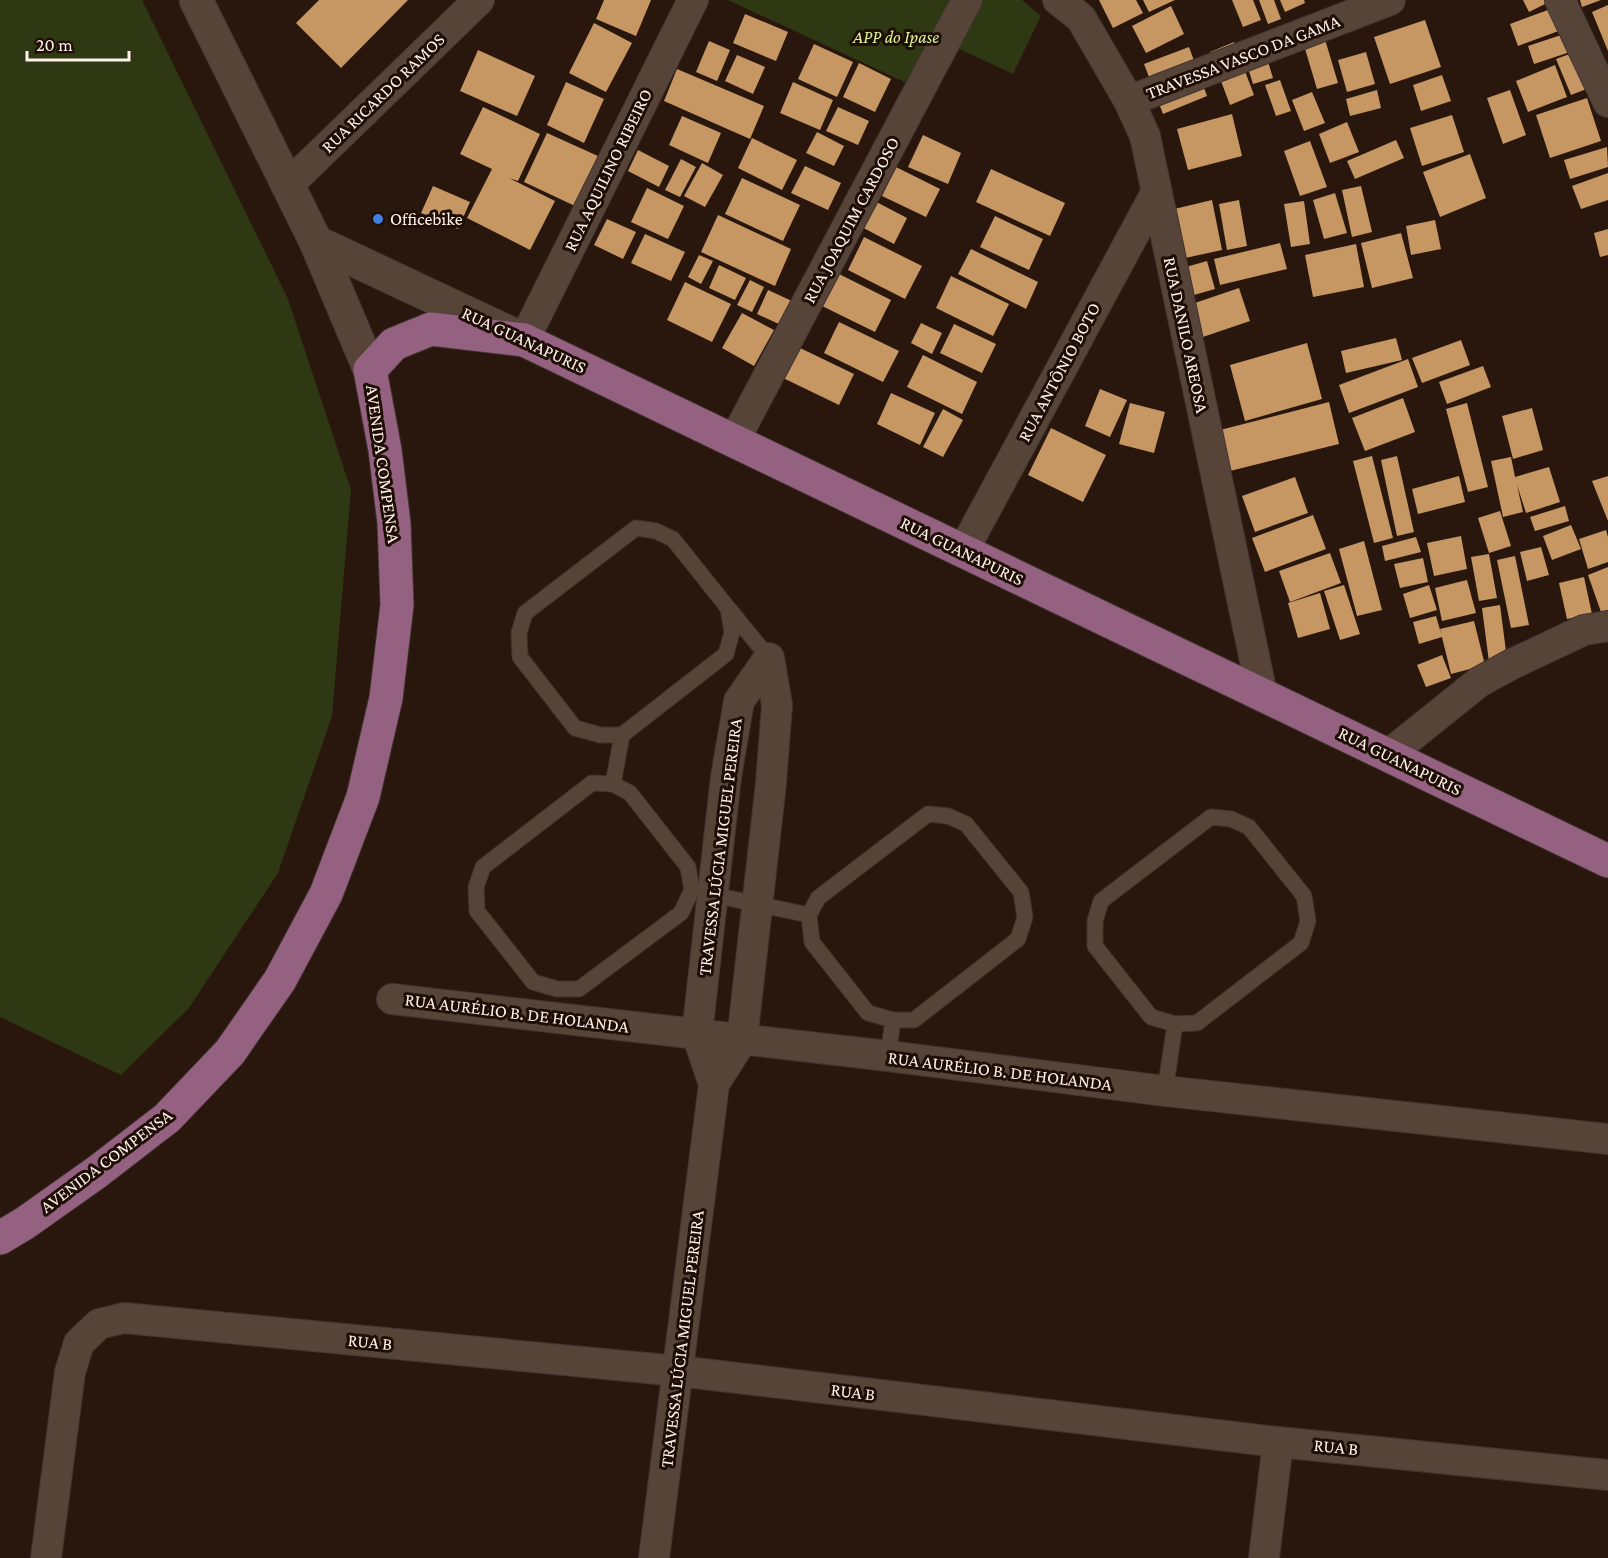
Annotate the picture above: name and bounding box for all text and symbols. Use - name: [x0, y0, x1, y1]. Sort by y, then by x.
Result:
- street label: TRAVESSA VASCO DA GAMA: [1143, 10, 1343, 103]
- scale bar: [27, 24, 129, 62]
- park label: APP do Ipase: [852, 27, 939, 47]
- street label: RUA RICARDO RAMOS: [317, 29, 449, 157]
- text: 20 m: [36, 35, 73, 55]
- street label: RUA AQUILINO RIBEIRO: [560, 86, 656, 254]
- street label: RUA JOAQUIM CARDOSO: [799, 134, 903, 306]
- place label: Officebike: [390, 209, 463, 229]
- marker: Officebike: [371, 212, 385, 226]
- street label: RUA DANILO AREOSA: [1160, 255, 1212, 416]
- street label: RUA ANTÔNIO BOTO: [1014, 299, 1104, 445]
- street label: RUA GUANAPURIS: [459, 303, 589, 377]
- street label: AVENIDA COMPENSA: [362, 384, 404, 545]
- street label: RUA GUANAPURIS: [897, 513, 1027, 589]
- street label: TRAVESSA LÚCIA MIGUEL PEREIRA: [694, 716, 746, 977]
- street label: RUA GUANAPURIS: [1335, 723, 1465, 799]
- street label: RUA AURÉLIO B. DE HOLANDA: [404, 989, 631, 1037]
- street label: RUA AURÉLIO B. DE HOLANDA: [887, 1047, 1114, 1095]
- street label: AVENIDA COMPENSA: [36, 1105, 176, 1217]
- street label: TRAVESSA LÚCIA MIGUEL PEREIRA: [656, 1208, 708, 1469]
- street label: RUA B: [347, 1330, 393, 1354]
- street label: RUA B: [830, 1379, 876, 1405]
- street label: RUA B: [1313, 1435, 1359, 1459]

